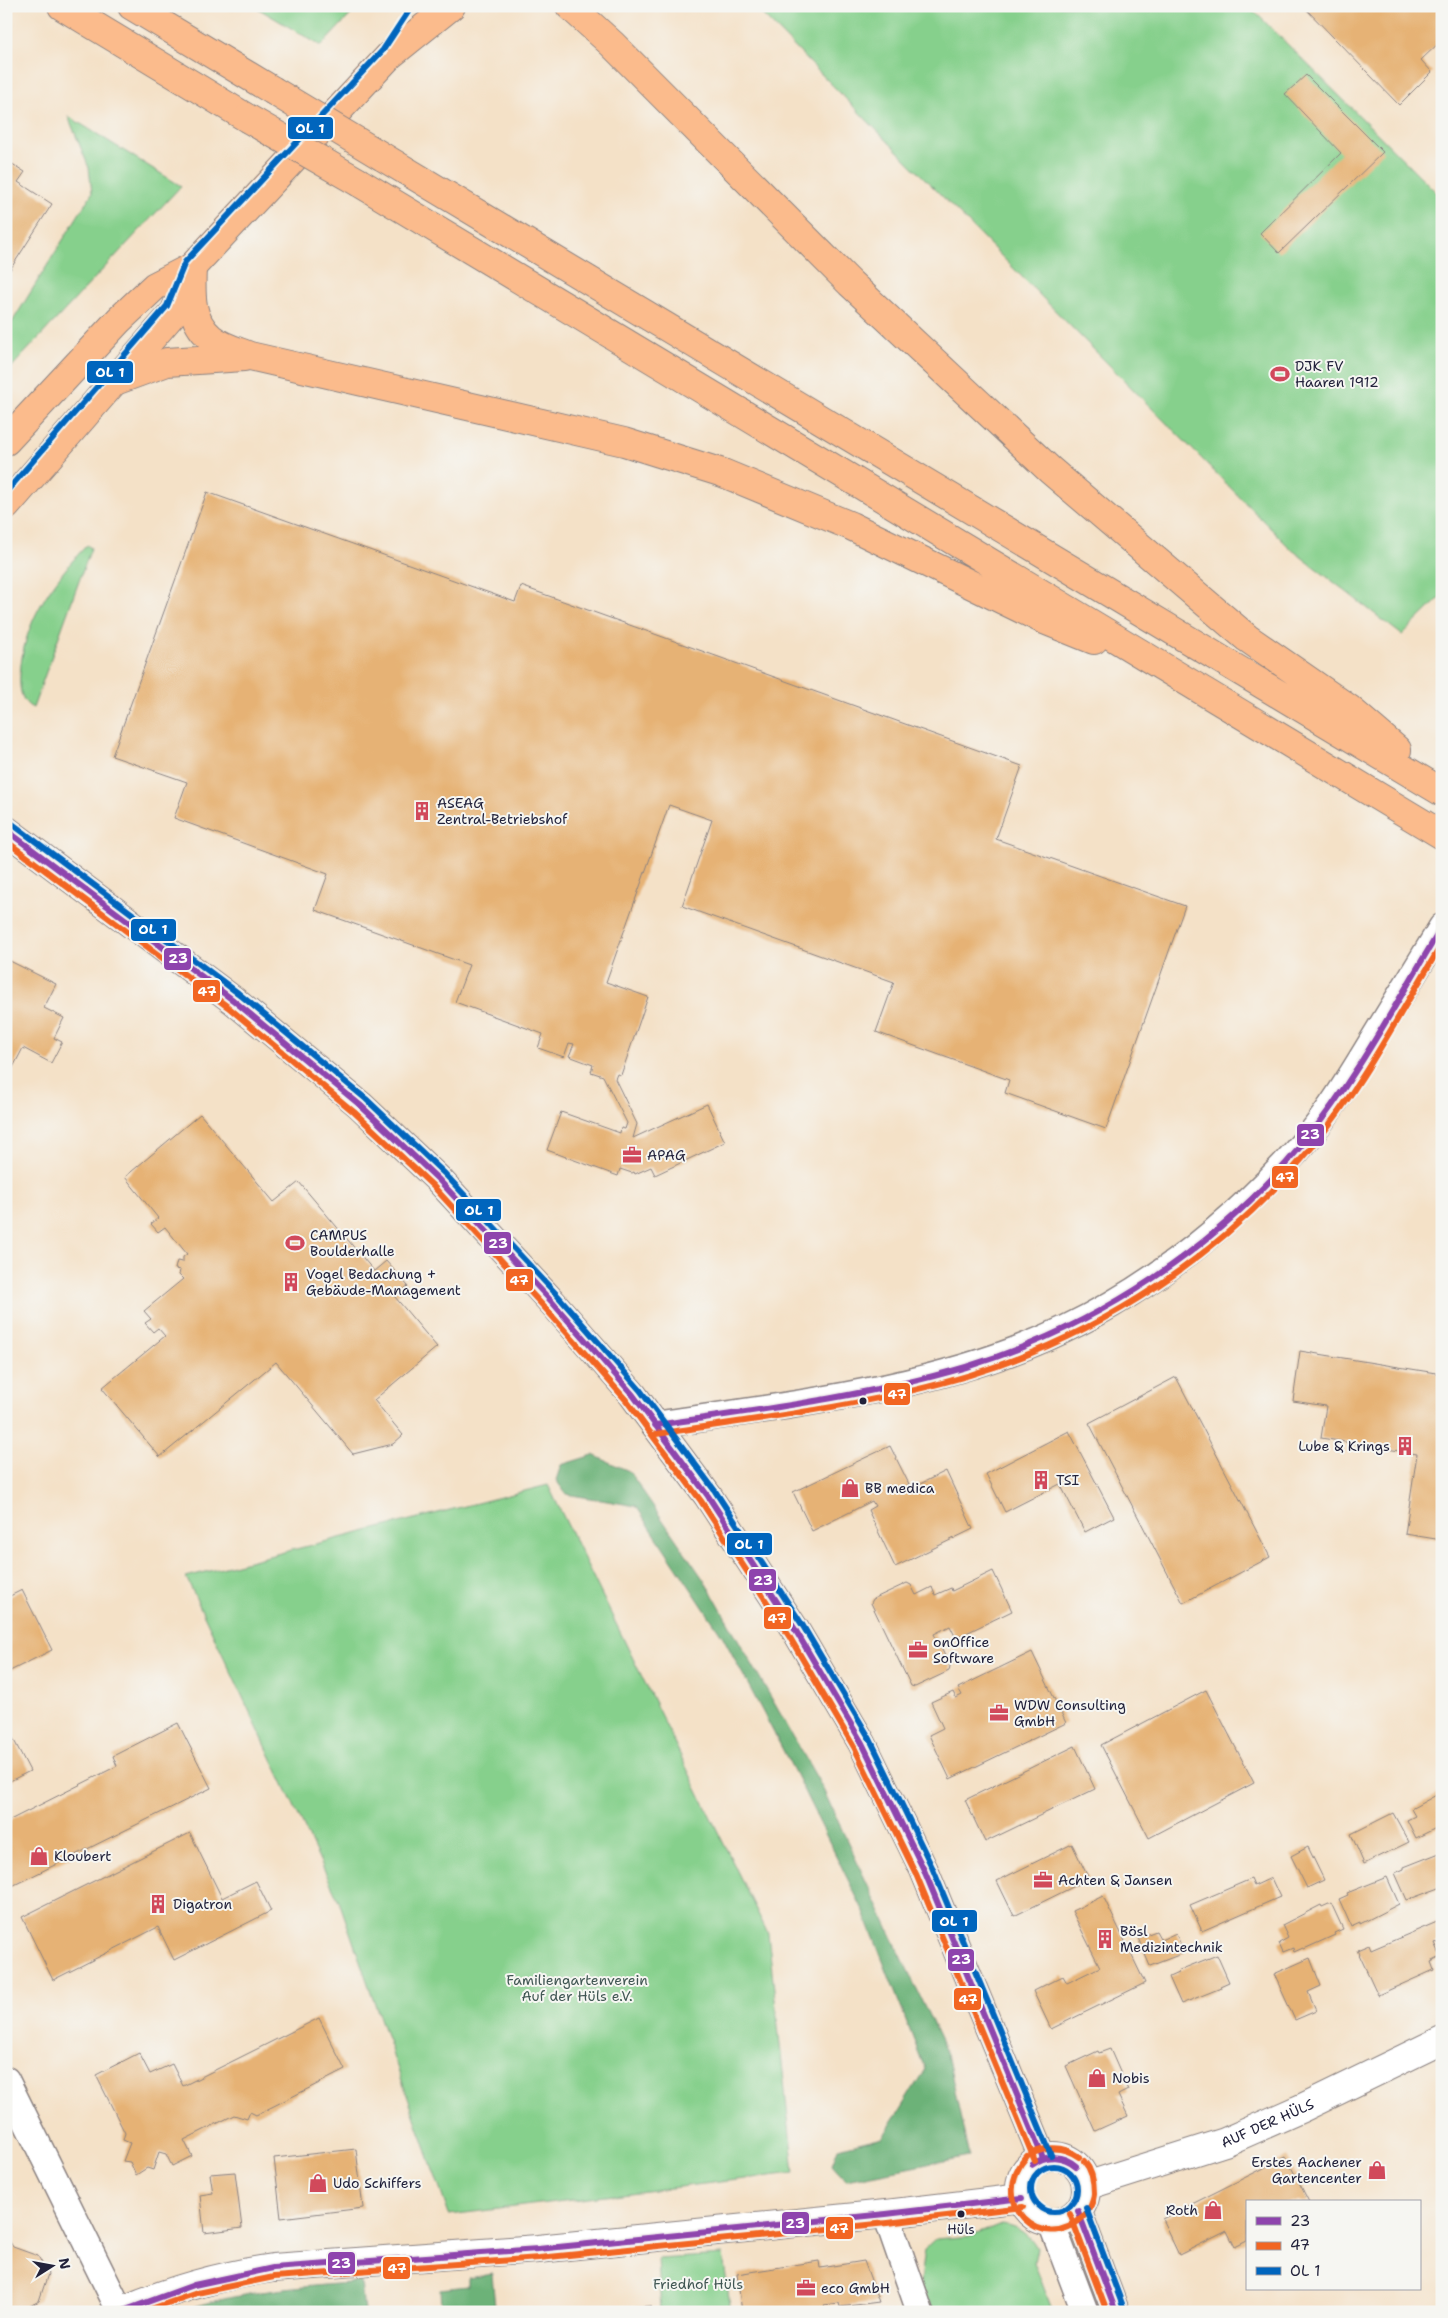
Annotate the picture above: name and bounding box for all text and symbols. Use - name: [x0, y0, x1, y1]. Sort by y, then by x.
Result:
- line badge: OL 1: [287, 116, 334, 140]
- text: OL 1: [295, 119, 325, 137]
- place label: DJK FV Haaren 1912: [1295, 357, 1379, 391]
- line badge: OL 1: [86, 360, 134, 384]
- text: OL 1: [95, 363, 125, 381]
- sports icon: DJK FV Haaren 1912: [1269, 363, 1291, 385]
- place label: ASEAG Zentral-Betriebshof: [437, 794, 568, 828]
- building icon: ASEAG Zentral-Betriebshof: [411, 800, 433, 822]
- line badge: OL 1: [130, 918, 177, 942]
- text: OL 1: [138, 920, 168, 938]
- line badge: 23: [163, 947, 192, 971]
- text: 23: [168, 949, 188, 967]
- line badge: 47: [192, 979, 221, 1003]
- text: 47: [197, 982, 217, 1000]
- line badge: 23: [1296, 1123, 1325, 1147]
- text: 23: [1300, 1125, 1320, 1143]
- office icon: APAG: [621, 1144, 643, 1166]
- place label: APAG: [647, 1146, 686, 1164]
- line badge: 47: [1271, 1165, 1299, 1189]
- text: 47: [1275, 1168, 1295, 1186]
- line badge: OL 1: [455, 1198, 502, 1222]
- text: OL 1: [464, 1201, 494, 1219]
- place label: CAMPUS Boulderhalle: [310, 1226, 395, 1260]
- line badge: 23: [483, 1231, 512, 1255]
- sports icon: CAMPUS Boulderhalle: [284, 1232, 306, 1254]
- text: 23: [488, 1234, 508, 1252]
- place label: Vogel Bedachung + Gebäude-Management: [306, 1265, 461, 1299]
- line badge: 47: [505, 1268, 534, 1292]
- building icon: Vogel Bedachung + Gebäude-Management: [280, 1271, 302, 1293]
- text: 47: [509, 1271, 529, 1289]
- line badge: 47: [883, 1382, 911, 1406]
- text: 47: [887, 1385, 907, 1403]
- unlabelled marker: [858, 1396, 868, 1406]
- building icon: Lube & Krings: [1394, 1435, 1416, 1457]
- place label: Lube & Krings: [1298, 1437, 1390, 1455]
- building icon: TSI: [1030, 1469, 1052, 1491]
- place label: TSI: [1056, 1471, 1079, 1489]
- shop icon: BB medica: [839, 1477, 861, 1499]
- place label: BB medica: [865, 1479, 935, 1497]
- line badge: OL 1: [726, 1532, 773, 1556]
- text: OL 1: [734, 1535, 764, 1553]
- line badge: 23: [748, 1568, 777, 1592]
- text: 23: [753, 1571, 773, 1589]
- line badge: 47: [763, 1606, 792, 1630]
- text: 47: [767, 1609, 787, 1627]
- place label: onOffice Software: [933, 1633, 994, 1667]
- office icon: onOffice Software: [907, 1639, 929, 1661]
- place label: WDW Consulting GmbH: [1014, 1696, 1126, 1730]
- office icon: WDW Consulting GmbH: [988, 1702, 1010, 1724]
- shop icon: Kloubert: [28, 1845, 50, 1867]
- place label: Kloubert: [54, 1847, 111, 1865]
- office icon: Achten & Jansen: [1032, 1869, 1054, 1891]
- place label: Achten & Jansen: [1058, 1871, 1173, 1889]
- building icon: Digatron: [147, 1893, 169, 1915]
- place label: Digatron: [173, 1895, 232, 1913]
- line badge: OL 1: [931, 1909, 978, 1933]
- text: OL 1: [939, 1912, 969, 1930]
- place label: Bösl Medizintechnik: [1120, 1922, 1223, 1956]
- building icon: Bösl Medizintechnik: [1094, 1928, 1116, 1950]
- line badge: 23: [947, 1948, 975, 1972]
- text: 23: [951, 1950, 971, 1968]
- park label: Familiengartenverein Auf der Hüls e.V.: [506, 1971, 648, 2005]
- line badge: 47: [953, 1987, 982, 2011]
- text: 47: [958, 1990, 978, 2008]
- shop icon: Nobis: [1086, 2067, 1108, 2089]
- place label: Nobis: [1112, 2069, 1150, 2087]
- street label: AUF DER HÜLS: [1218, 2095, 1317, 2152]
- place label: Erstes Aachener Gartencenter: [1251, 2153, 1362, 2187]
- shop icon: Erstes Aachener Gartencenter: [1366, 2159, 1388, 2181]
- shop icon: Udo Schiffers: [307, 2172, 329, 2194]
- place label: Udo Schiffers: [333, 2174, 421, 2192]
- shop icon: Roth: [1202, 2199, 1224, 2221]
- legend: [1246, 2200, 1420, 2290]
- place label: Roth: [1166, 2201, 1198, 2219]
- marker: Hüls: [956, 2209, 966, 2219]
- line badge: 23: [781, 2211, 810, 2235]
- text: 23: [1290, 2211, 1310, 2231]
- text: 23: [785, 2214, 805, 2232]
- line badge: 47: [825, 2216, 854, 2240]
- text: 47: [829, 2219, 849, 2237]
- place label: Hüls: [947, 2221, 975, 2238]
- text: 47: [1290, 2235, 1310, 2255]
- north arrow: [28, 2240, 78, 2290]
- line badge: 23: [327, 2251, 356, 2275]
- text: 23: [331, 2254, 351, 2272]
- text: N: [55, 2256, 75, 2271]
- line badge: 47: [382, 2256, 411, 2280]
- text: 47: [387, 2259, 407, 2277]
- text: OL 1: [1290, 2261, 1321, 2281]
- park label: Friedhof Hüls: [653, 2275, 743, 2293]
- office icon: eco GmbH: [795, 2277, 817, 2299]
- place label: eco GmbH: [821, 2279, 890, 2297]

